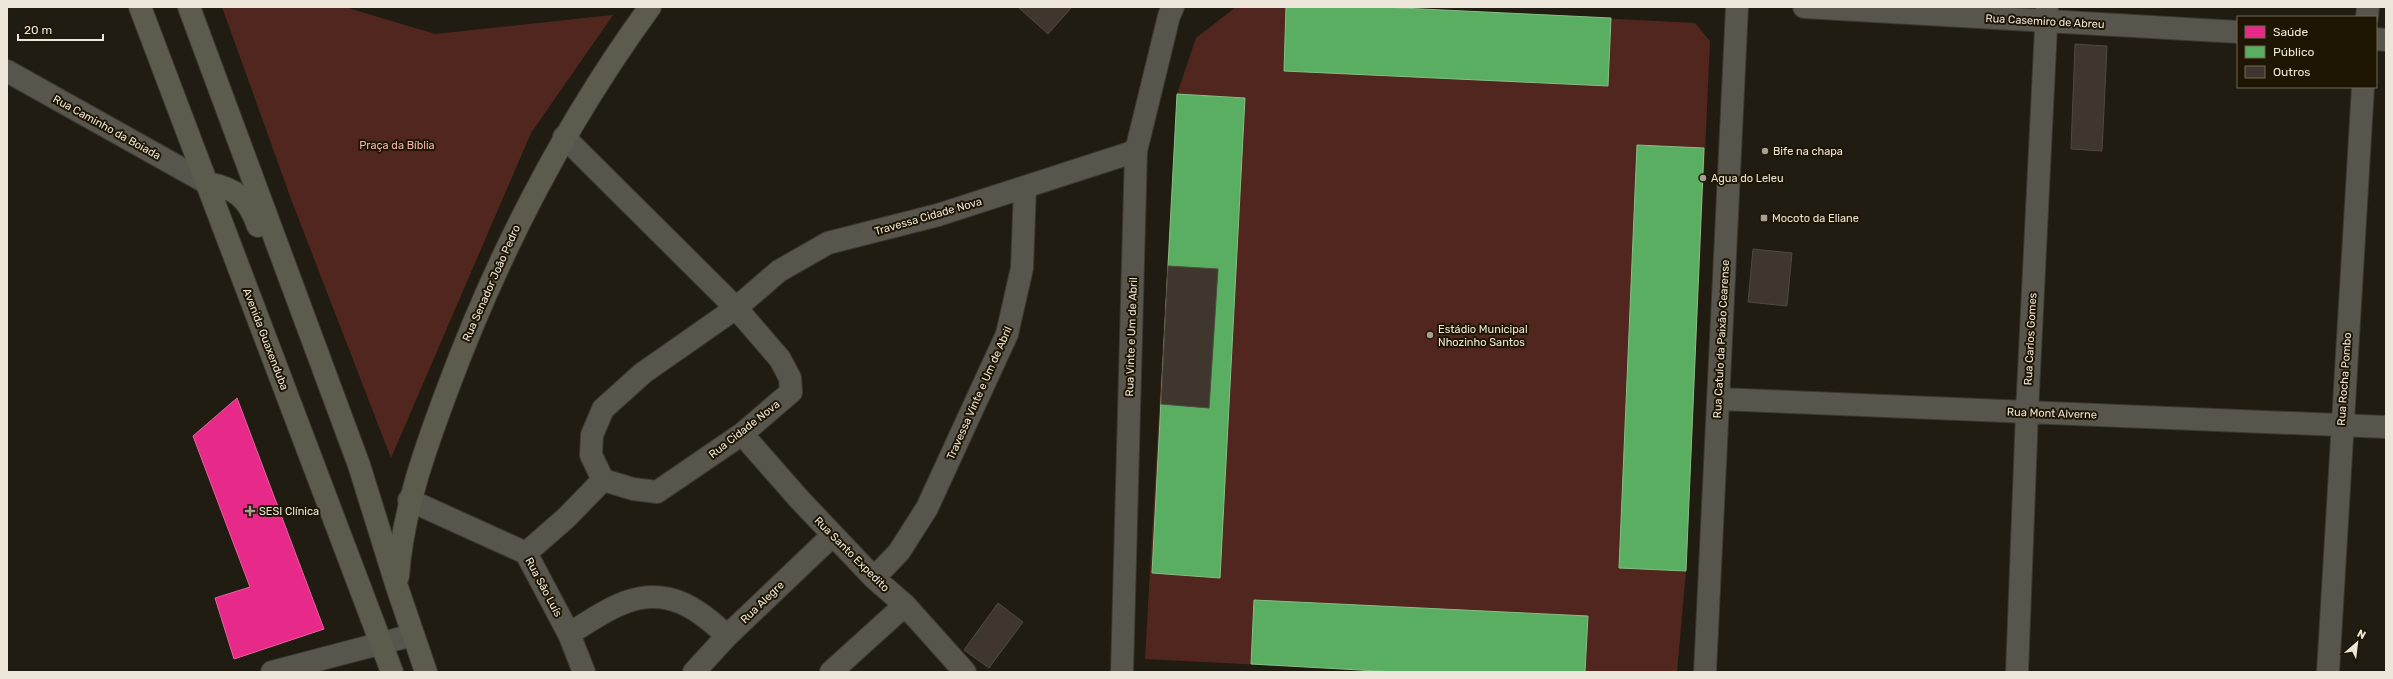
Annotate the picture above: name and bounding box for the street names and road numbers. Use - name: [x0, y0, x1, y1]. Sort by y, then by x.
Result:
- street label: Rua Casemiro de Abreu: [1985, 12, 2105, 31]
- street label: Rua Caminho da Boiada: [51, 92, 163, 162]
- street label: Travessa Cidade Nova: [873, 195, 983, 238]
- street label: Rua Senador João Pedro: [460, 223, 523, 344]
- street label: Rua Catulo da Paixão Cearense: [1711, 259, 1732, 419]
- street label: Rua Vinte e Um de Abril: [1123, 277, 1140, 397]
- street label: Avenida Guaxenduba: [240, 286, 291, 392]
- street label: Rua Carlos Gomes: [2022, 292, 2039, 386]
- street label: Travessa Vinte e Um de Abril: [944, 325, 1015, 462]
- street label: Rua Rocha Pombo: [2335, 332, 2354, 426]
- street label: Rua Cidade Nova: [706, 398, 782, 461]
- street label: Rua Mont Alverne: [2007, 405, 2097, 422]
- street label: Rua Santo Expedito: [812, 514, 892, 594]
- street label: Rua São Luís: [522, 555, 565, 620]
- street label: Rua Alegre: [738, 578, 787, 626]

